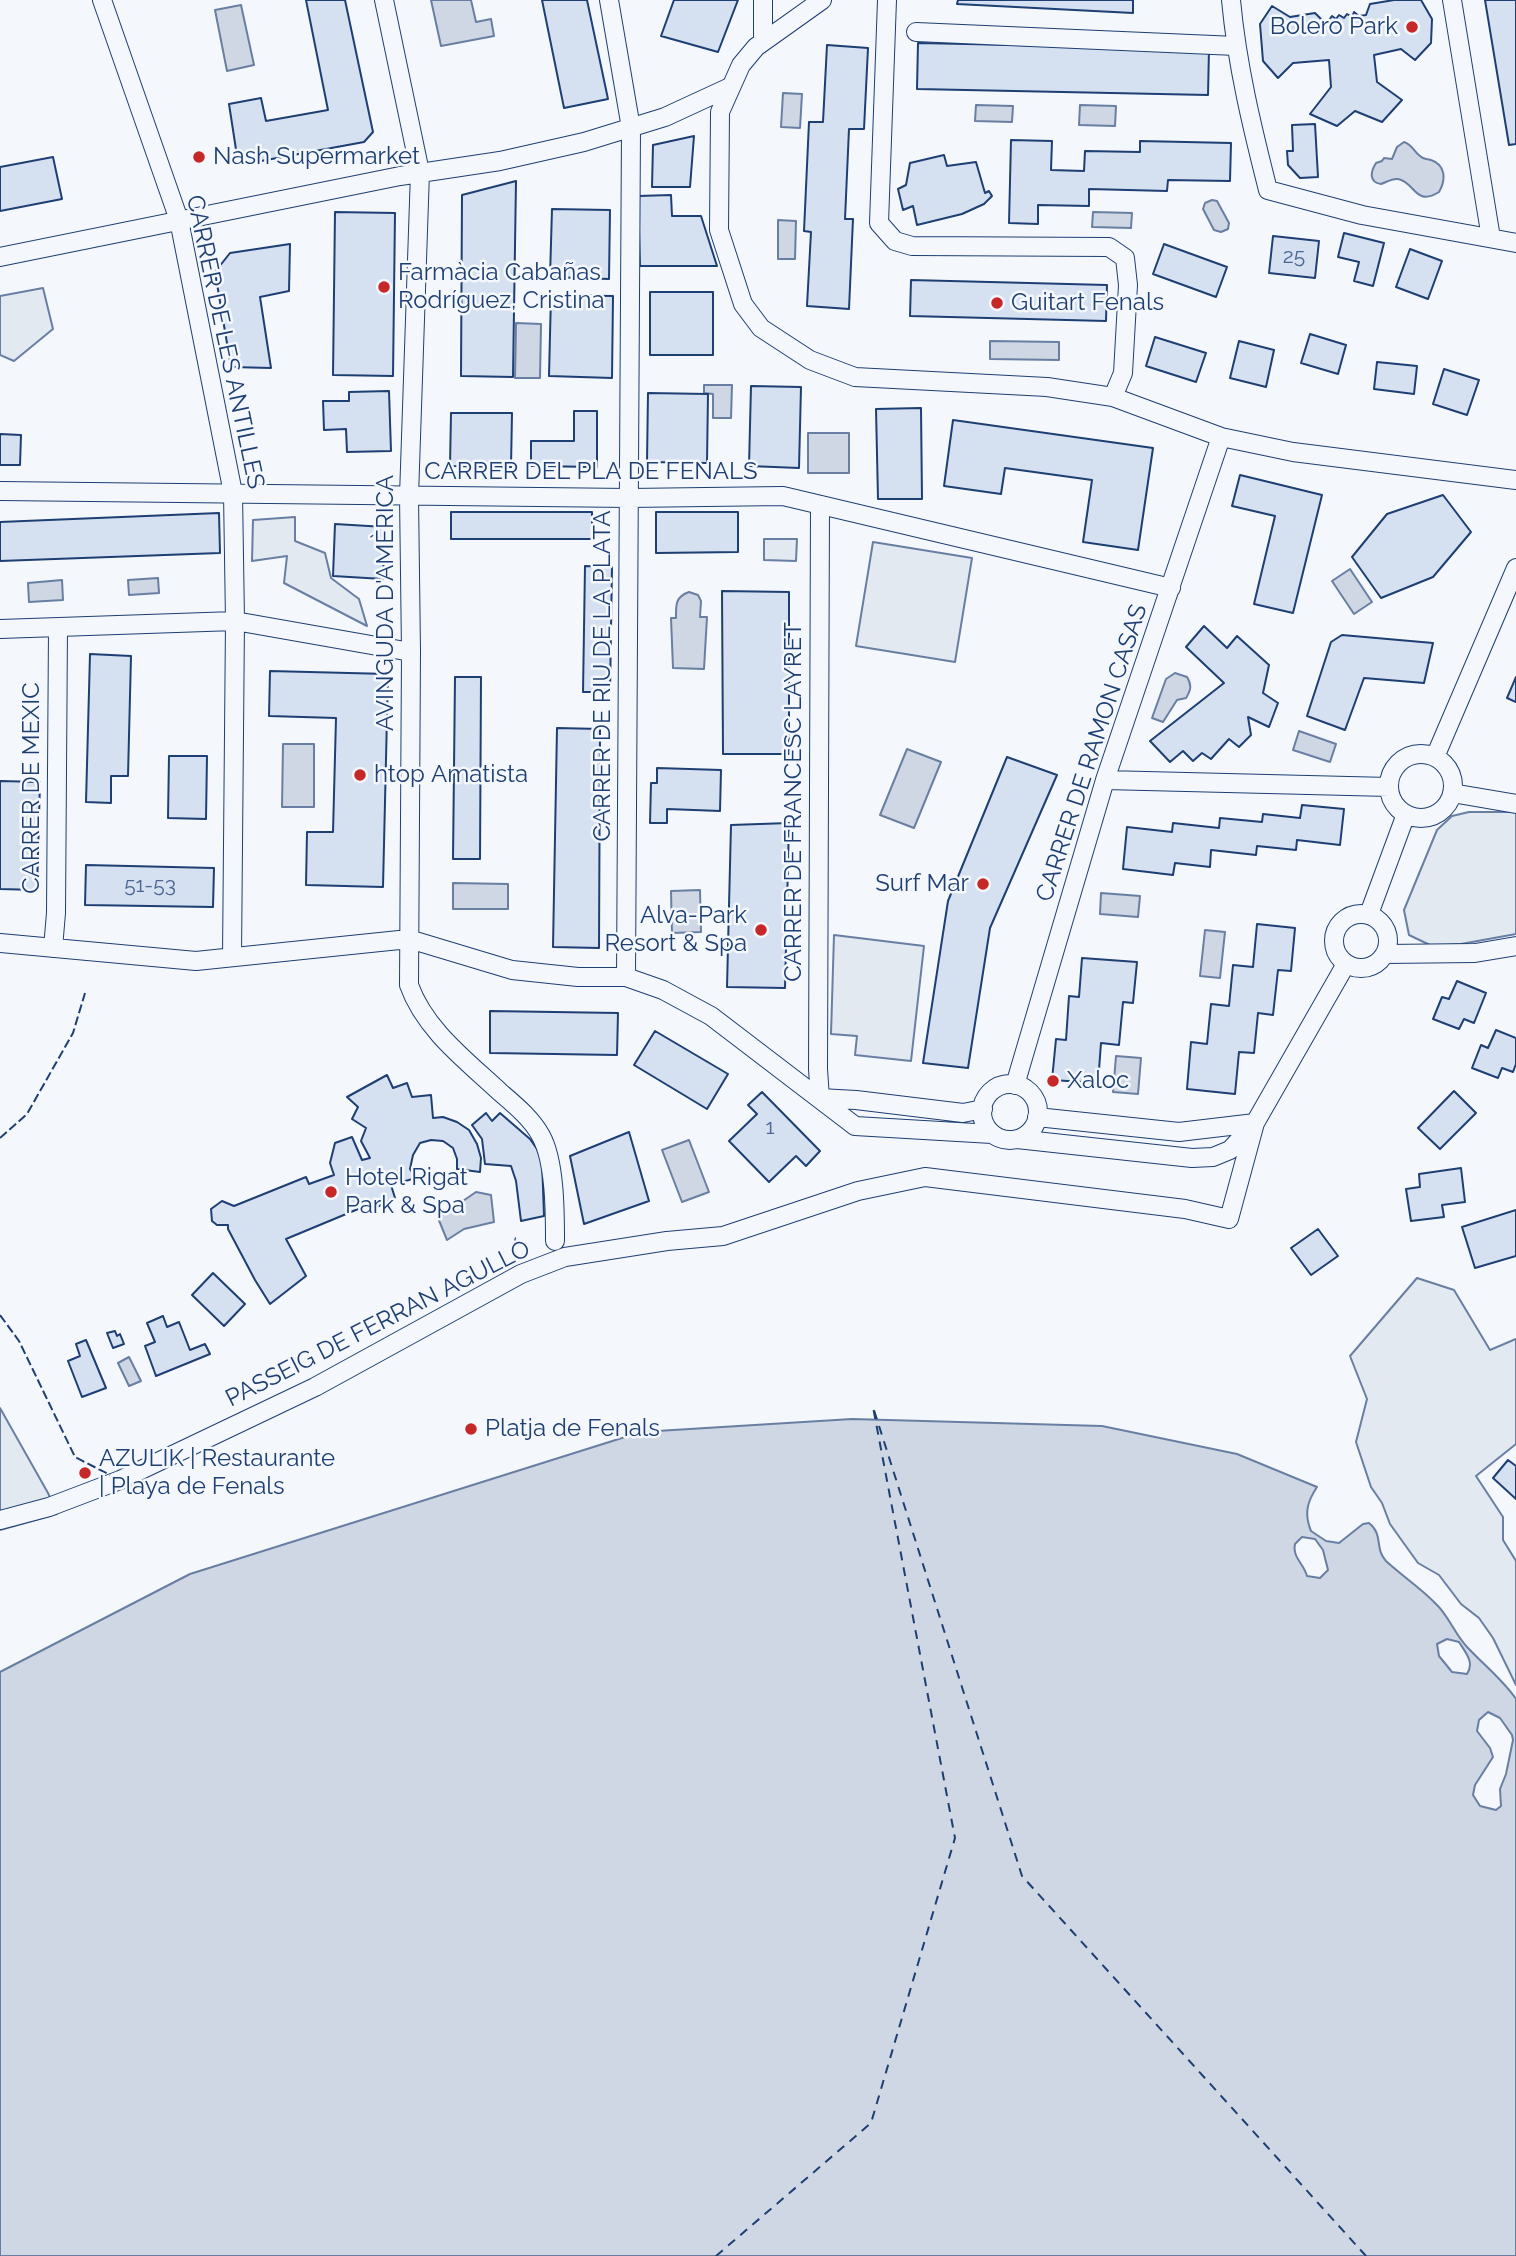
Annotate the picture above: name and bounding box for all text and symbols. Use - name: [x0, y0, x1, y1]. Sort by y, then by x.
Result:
- place label: Bolero Park: [1270, 13, 1398, 41]
- marker: Bolero Park: [1404, 19, 1420, 35]
- place label: Nash Supermarket: [213, 143, 420, 171]
- marker: Nash Supermarket: [191, 149, 207, 165]
- street label: CARRER DE LES ANTILLES: [180, 192, 270, 492]
- house number: 25: [1283, 244, 1305, 270]
- place label: Farmàcia Cabañas Rodríguez, Cristina: [398, 259, 605, 315]
- marker: Farmàcia Cabañas Rodríguez, Cristina: [376, 279, 392, 295]
- place label: Guitart Fenals: [1011, 289, 1164, 317]
- marker: Guitart Fenals: [989, 295, 1005, 311]
- street label: CARRER DEL PLA DE FENALS: [424, 458, 758, 486]
- street label: AVINGUDA D'AMÈRICA: [372, 475, 400, 731]
- street label: CARRER DE RIU DE LA PLATA: [589, 511, 617, 841]
- street label: CARRER DE RAMON CASAS: [1030, 601, 1154, 905]
- street label: CARRER DE FRANCESC LAYRET: [780, 622, 808, 982]
- street label: CARRER DE MEXIC: [18, 682, 46, 894]
- place label: htop Amatista: [374, 761, 528, 789]
- marker: htop Amatista: [352, 767, 368, 783]
- place label: Surf Mar: [875, 870, 969, 898]
- house number: 51-53: [124, 873, 176, 899]
- marker: Surf Mar: [975, 876, 991, 892]
- place label: Alva-Park Resort & Spa: [605, 902, 747, 958]
- marker: Alva-Park Resort & Spa: [753, 922, 769, 938]
- place label: Xaloc: [1067, 1067, 1129, 1095]
- marker: Xaloc: [1045, 1073, 1061, 1089]
- house number: 1: [766, 1115, 774, 1141]
- place label: Hotel Rigat Park & Spa: [345, 1164, 468, 1220]
- marker: Hotel Rigat Park & Spa: [323, 1184, 339, 1200]
- street label: PASSEIG DE FERRAN AGULLÓ: [221, 1235, 535, 1413]
- place label: Platja de Fenals: [485, 1415, 660, 1443]
- marker: Platja de Fenals: [463, 1421, 479, 1437]
- place label: AZULIK | Restaurante | Playa de Fenals: [99, 1445, 335, 1501]
- marker: AZULIK | Restaurante | Playa de Fenals: [77, 1465, 93, 1481]

